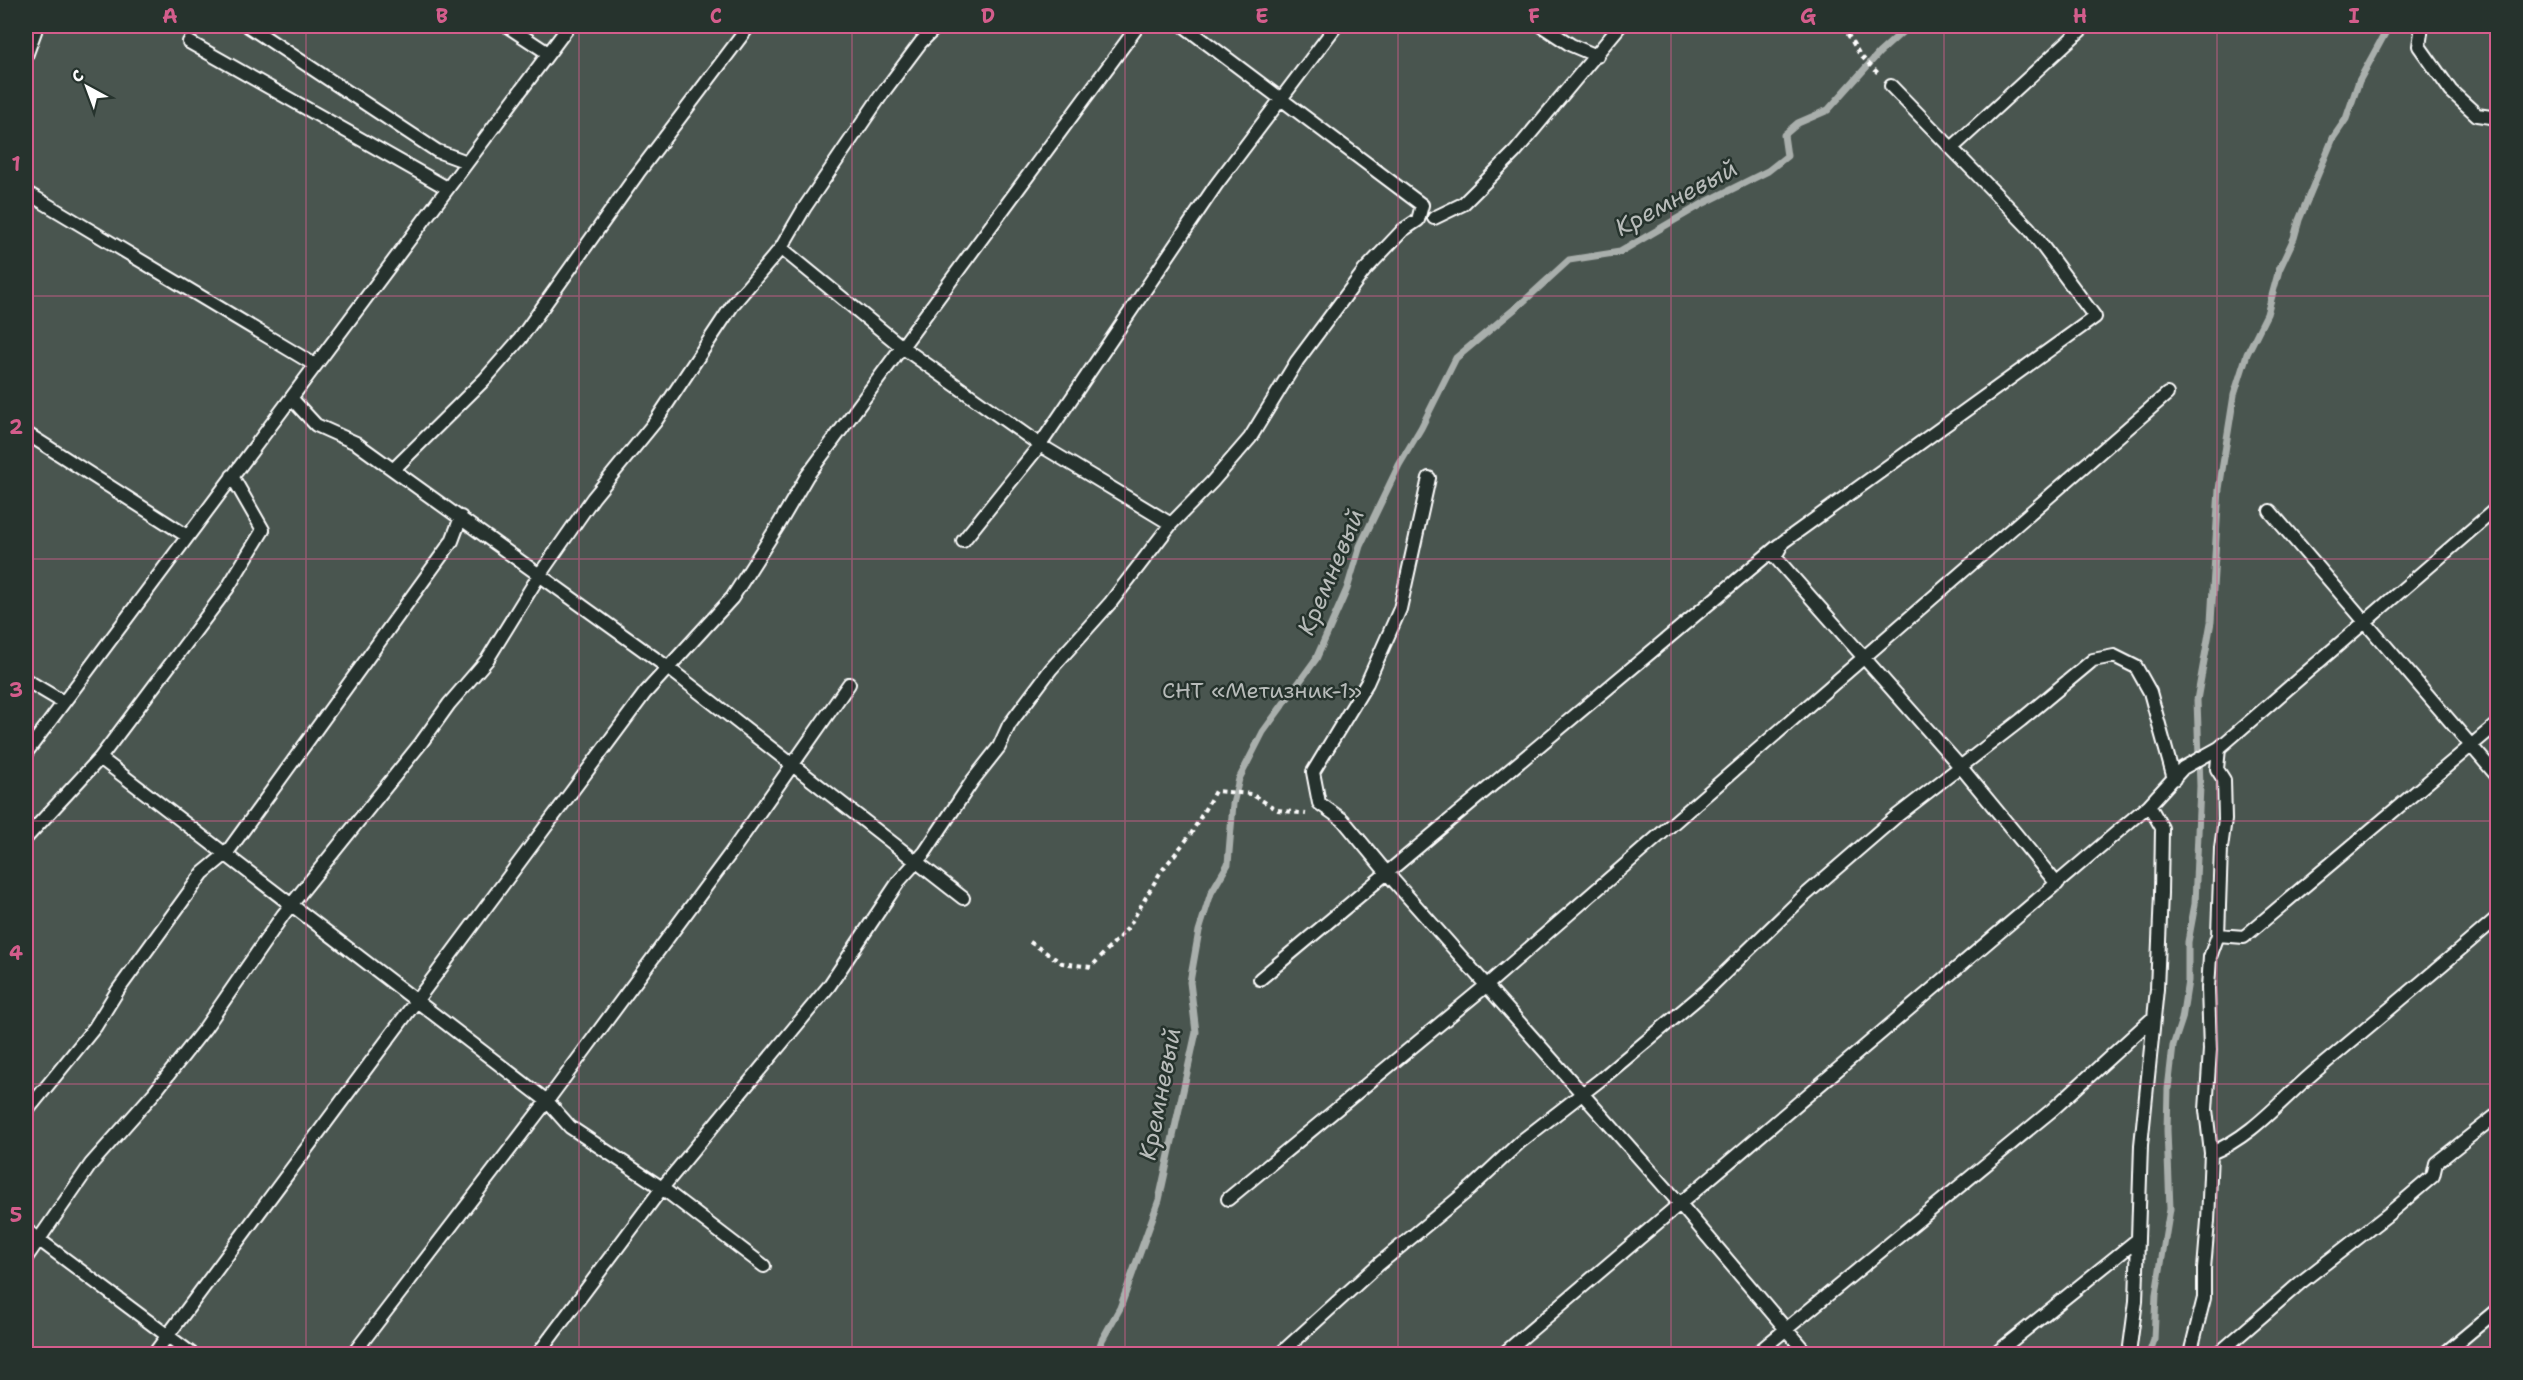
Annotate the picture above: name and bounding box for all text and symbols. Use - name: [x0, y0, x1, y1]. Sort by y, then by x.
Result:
- text: A: [162, 3, 178, 29]
- text: B: [436, 3, 448, 29]
- text: C: [710, 3, 722, 29]
- text: D: [981, 3, 995, 29]
- text: E: [1255, 3, 1269, 29]
- text: F: [1528, 3, 1540, 29]
- text: G: [1800, 3, 1816, 29]
- text: H: [2073, 3, 2087, 29]
- text: I: [2348, 3, 2360, 29]
- north arrow: [57, 57, 117, 117]
- text: С: [67, 65, 88, 87]
- text: 1: [11, 151, 21, 177]
- water label: Кремневый: [1609, 152, 1743, 244]
- text: 2: [9, 414, 23, 440]
- water label: Кремневый: [1290, 504, 1372, 640]
- park label: СНТ «Метизник-1»: [1162, 676, 1362, 705]
- text: 3: [9, 677, 23, 703]
- text: 4: [9, 940, 23, 966]
- water label: Кремневый: [1131, 1025, 1189, 1163]
- text: 5: [10, 1202, 22, 1228]

